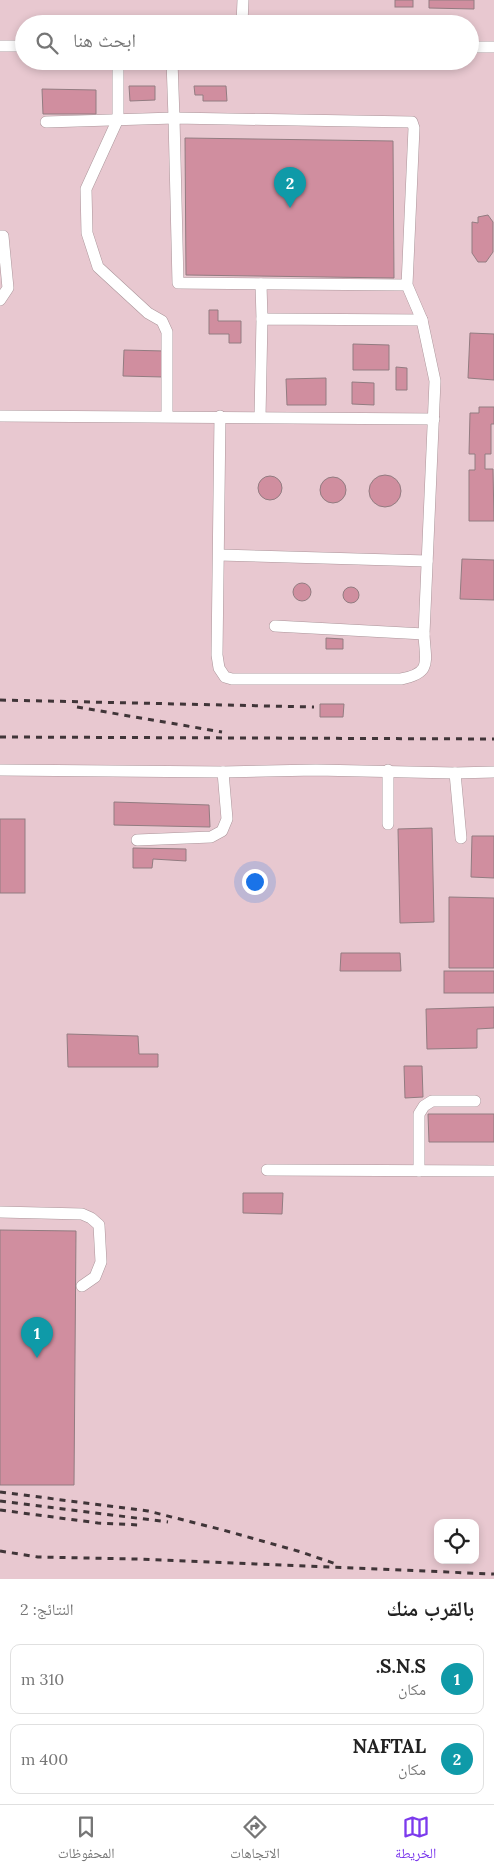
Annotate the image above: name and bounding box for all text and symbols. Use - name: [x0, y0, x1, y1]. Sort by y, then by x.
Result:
- search box: [15, 15, 479, 70]
- text: ابحث هنا: [73, 28, 136, 52]
- icon: search: [33, 29, 61, 57]
- pin: 2: [274, 167, 306, 208]
- your location: [242, 869, 268, 895]
- pin: 1: [21, 1317, 53, 1358]
- map controls: [434, 1519, 479, 1564]
- button: locate: [434, 1519, 479, 1564]
- text: بالقرب منك: [387, 1595, 474, 1622]
- text: النتائج: 2: [20, 1599, 74, 1619]
- text: S.N.S.: [376, 1654, 426, 1678]
- text: 310 m: [21, 1669, 64, 1689]
- text: 1: [454, 1669, 460, 1689]
- text: مكان: [398, 1679, 426, 1699]
- text: NAFTAL: [353, 1734, 426, 1758]
- text: 400 m: [21, 1749, 68, 1769]
- text: 2: [453, 1749, 461, 1769]
- text: مكان: [398, 1759, 426, 1779]
- tab: المحفوظات: [58, 1813, 115, 1867]
- tab: الاتجاهات: [230, 1813, 280, 1867]
- tab: الخريطة: [395, 1813, 436, 1867]

